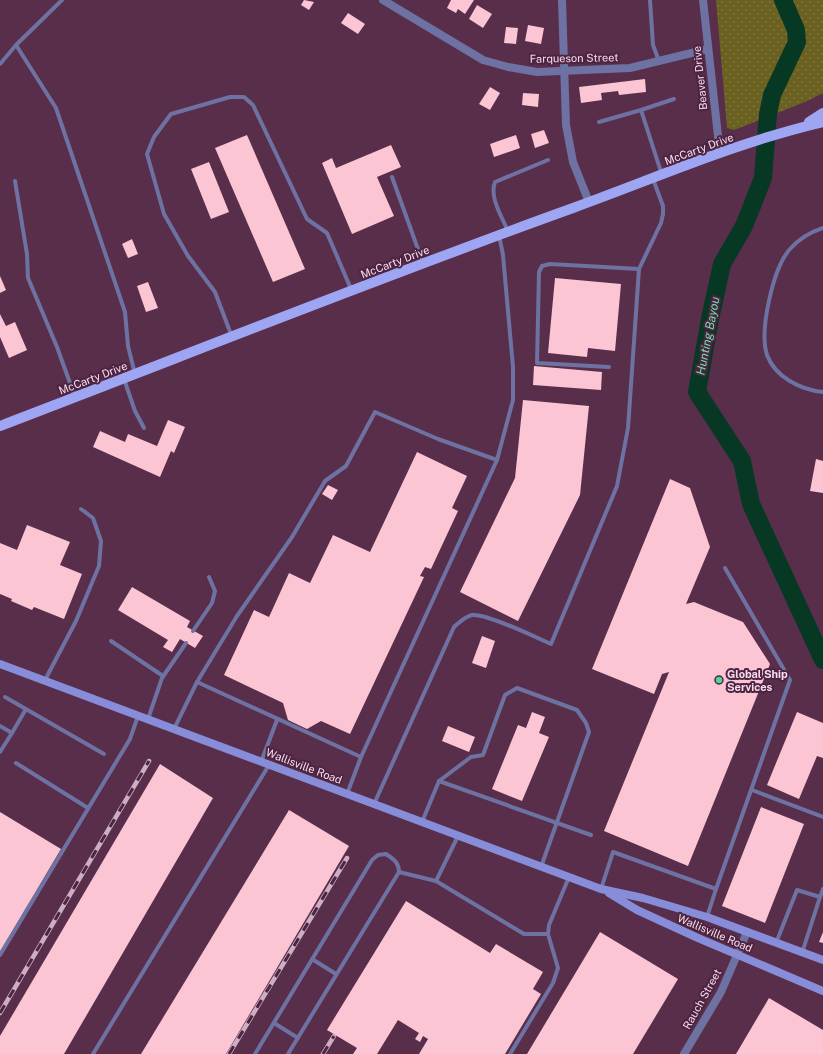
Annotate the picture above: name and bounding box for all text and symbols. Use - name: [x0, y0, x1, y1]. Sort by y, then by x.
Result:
- street label: Beaver Drive: [691, 45, 709, 111]
- street label: Farqueson Street: [530, 51, 618, 65]
- street label: McCarty Drive: [663, 131, 735, 167]
- street label: McCarty Drive: [359, 243, 431, 281]
- water label: Hunting Bayou: [694, 295, 723, 376]
- street label: McCarty Drive: [57, 359, 129, 397]
- place label: Global Ship Services: [727, 668, 788, 693]
- marker: Global Ship Services: [714, 675, 724, 685]
- street label: Wallisville Road: [264, 746, 344, 786]
- street label: Wallisville Road: [676, 912, 754, 954]
- street label: Rauch Street: [681, 967, 723, 1031]

